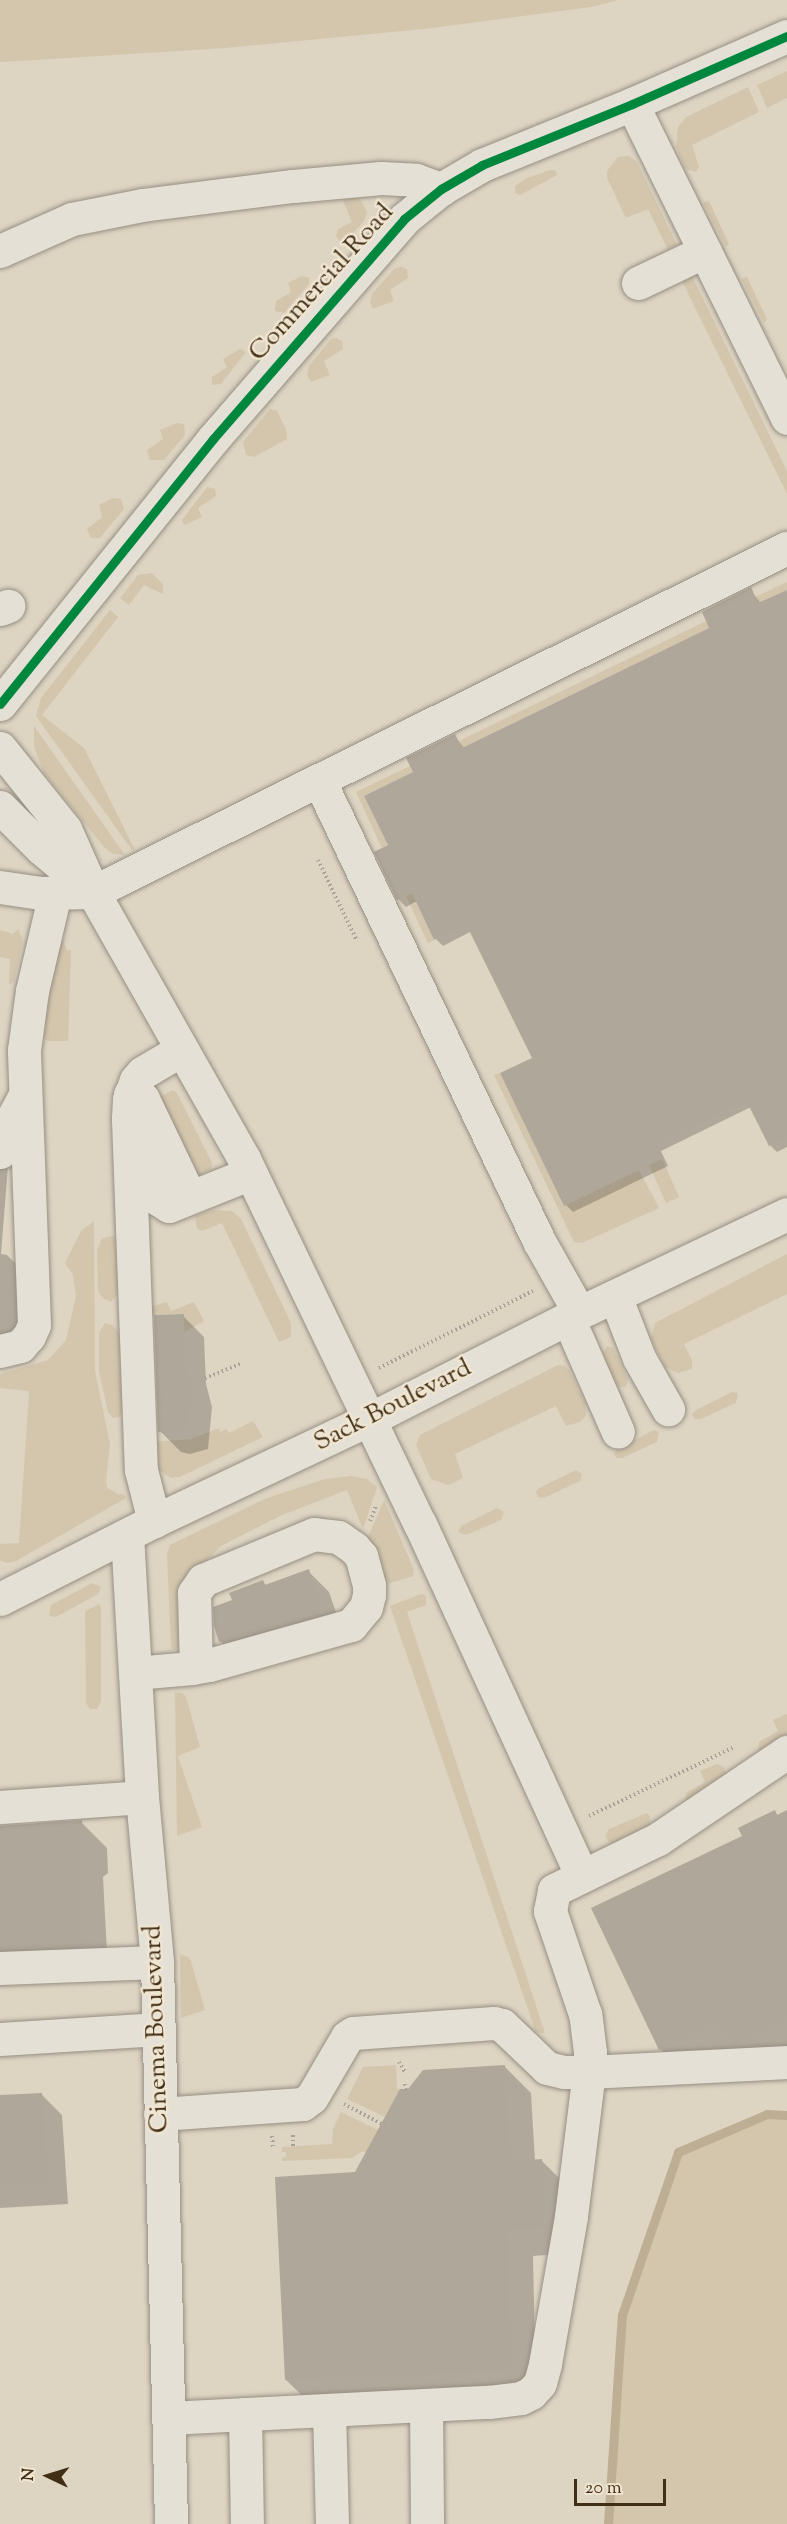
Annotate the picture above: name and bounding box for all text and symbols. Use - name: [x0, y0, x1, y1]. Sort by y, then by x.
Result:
- street label: Commercial Road: [243, 198, 401, 368]
- street label: Sack Boulevard: [309, 1353, 477, 1459]
- street label: Cinema Boulevard: [138, 1924, 176, 2134]
- north arrow: [18, 2446, 78, 2506]
- scale bar: [577, 2467, 668, 2505]
- text: N: [18, 2468, 41, 2482]
- text: 20 m: [585, 2476, 622, 2502]

